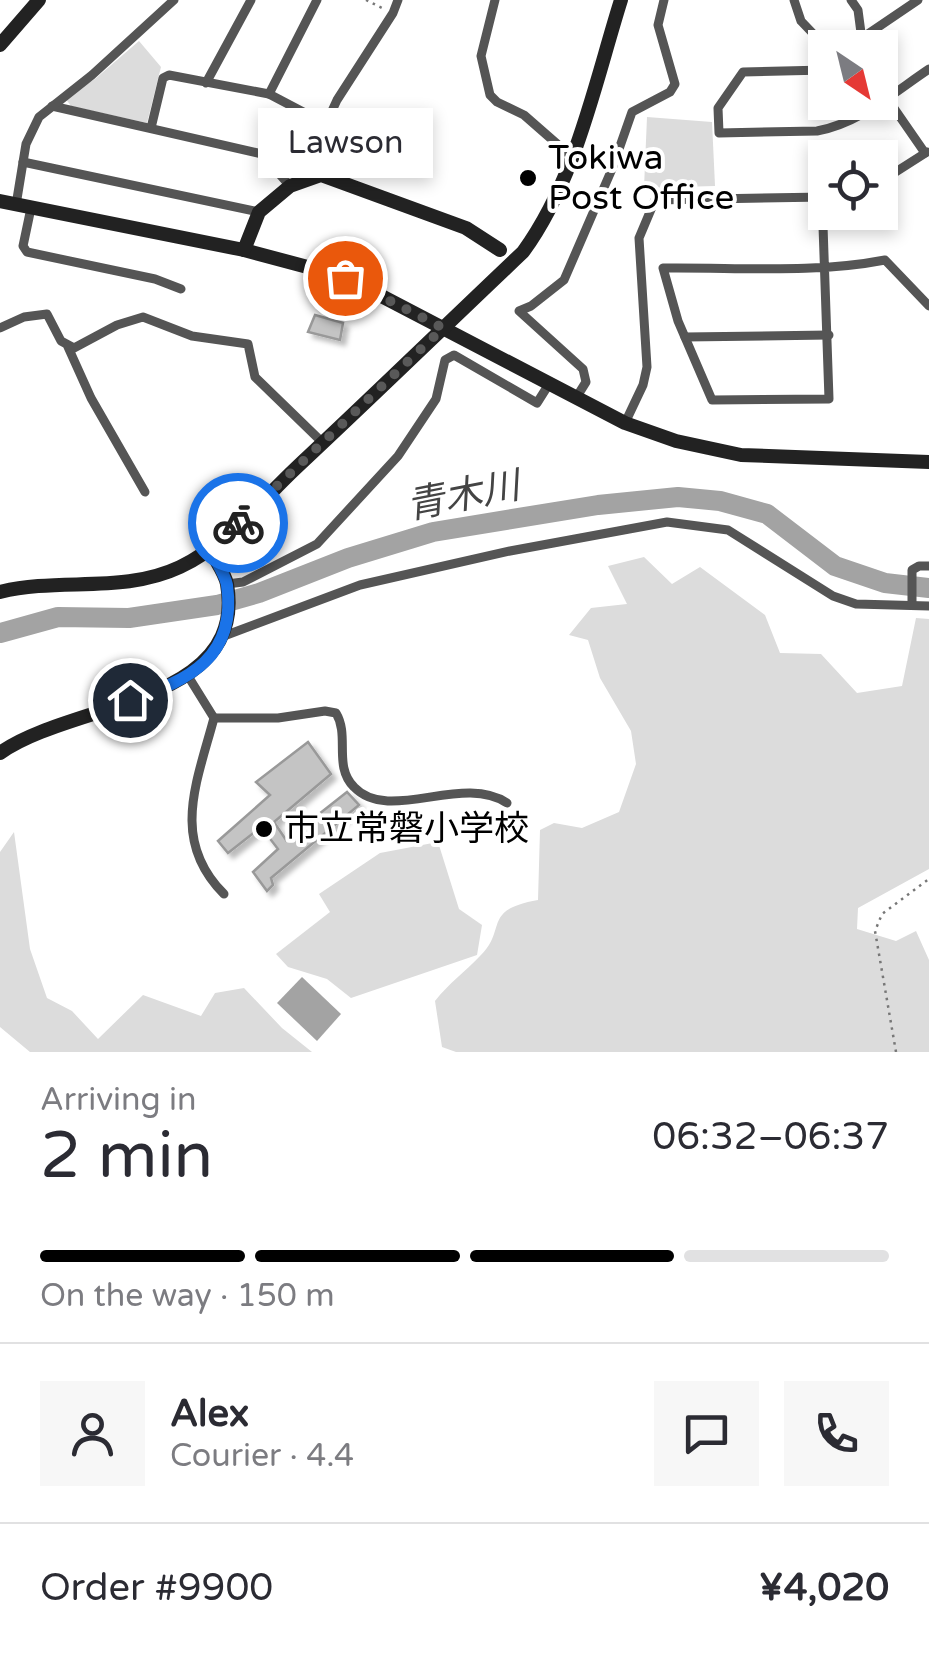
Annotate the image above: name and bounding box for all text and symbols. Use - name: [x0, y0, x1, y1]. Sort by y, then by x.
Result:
- north arrow: [808, 30, 898, 120]
- map controls: [808, 30, 898, 230]
- callout: Lawson: [258, 108, 432, 178]
- text: Lawson: [288, 124, 403, 162]
- place label: Tokiwa Post Office: [548, 137, 734, 219]
- button: locate: [808, 140, 898, 230]
- marker: Tokiwa Post Office: [517, 167, 539, 189]
- pin: [303, 236, 388, 321]
- icon: bag: [318, 251, 373, 306]
- water label: 青木川: [403, 462, 527, 529]
- courier: [188, 473, 288, 573]
- icon: bike: [211, 496, 266, 551]
- pin: [88, 658, 173, 743]
- icon: home: [103, 673, 158, 728]
- place label: 市立常磐小学校: [284, 808, 529, 850]
- marker: 市立常磐小学校: [253, 818, 275, 840]
- text: Arriving in: [40, 1081, 197, 1119]
- text: 06:32–06:37: [652, 1114, 889, 1160]
- text: 2 min: [40, 1117, 213, 1196]
- text: On the way · 150 m: [40, 1277, 335, 1315]
- button: person: [40, 1381, 145, 1486]
- button: chat: [654, 1381, 759, 1486]
- button: phone: [784, 1381, 889, 1486]
- text: Alex: [170, 1391, 249, 1437]
- text: Courier · 4.4: [170, 1437, 354, 1475]
- text: Order #9900: [40, 1565, 273, 1611]
- text: ¥4,020: [759, 1565, 889, 1611]

